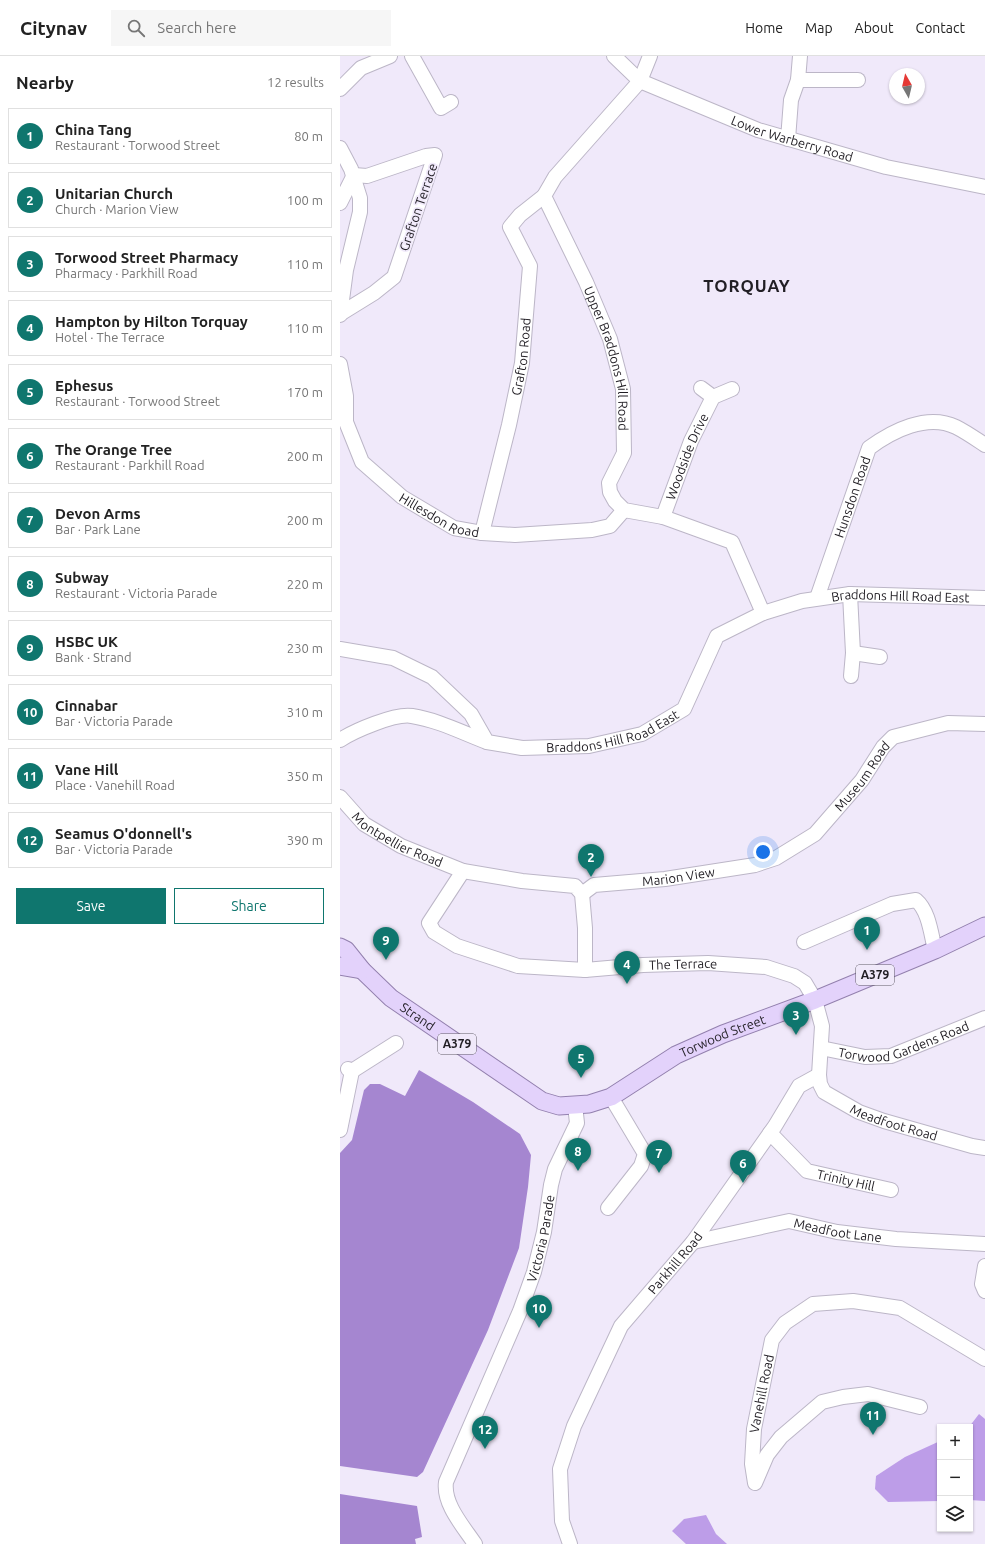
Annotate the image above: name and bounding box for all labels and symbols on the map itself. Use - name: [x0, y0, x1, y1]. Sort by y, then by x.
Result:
- north arrow: [889, 68, 925, 104]
- street label: Lower Warberry Road: [729, 113, 855, 164]
- street label: Grafton Terrace: [396, 161, 440, 253]
- district label: TORQUAY: [703, 276, 791, 295]
- street label: Upper Braddons Hill Road: [582, 284, 631, 431]
- street label: Grafton Road: [508, 317, 533, 397]
- street label: Woodside Drive: [663, 411, 711, 502]
- street label: Hunsdon Road: [831, 454, 873, 539]
- street label: Hillesdon Road: [397, 490, 480, 539]
- street label: Braddons Hill Road East: [830, 587, 970, 605]
- street label: Braddons Hill Road East: [546, 707, 681, 754]
- street label: Museum Road: [831, 738, 892, 814]
- street label: Montpellier Road: [350, 809, 445, 869]
- your location: [753, 842, 773, 862]
- pin: 2: [578, 844, 604, 877]
- street label: Marion View: [642, 864, 716, 888]
- pin: 1: [854, 917, 880, 950]
- pin: 9: [373, 927, 399, 960]
- pin: 4: [614, 951, 640, 984]
- street label: The Terrace: [649, 956, 718, 972]
- road number: A379: [856, 965, 894, 985]
- street label: Strand: [398, 1000, 438, 1033]
- pin: 3: [783, 1002, 809, 1035]
- street label: Torwood Street: [677, 1012, 767, 1060]
- street label: Torwood Gardens Road: [837, 1018, 971, 1064]
- road number: A379: [438, 1034, 476, 1054]
- pin: 5: [568, 1045, 594, 1078]
- street label: Meadfoot Road: [848, 1101, 939, 1143]
- pin: 8: [565, 1138, 591, 1171]
- pin: 7: [646, 1140, 672, 1173]
- pin: 6: [730, 1150, 756, 1183]
- street label: Trinity Hill: [816, 1166, 877, 1193]
- street label: Victoria Parade: [524, 1194, 556, 1284]
- street label: Meadfoot Lane: [793, 1215, 883, 1244]
- street label: Parkhill Road: [645, 1229, 705, 1297]
- pin: 10: [526, 1295, 552, 1328]
- street label: Vanehill Road: [746, 1353, 776, 1434]
- pin: 11: [860, 1402, 886, 1435]
- pin: 12: [472, 1416, 498, 1449]

